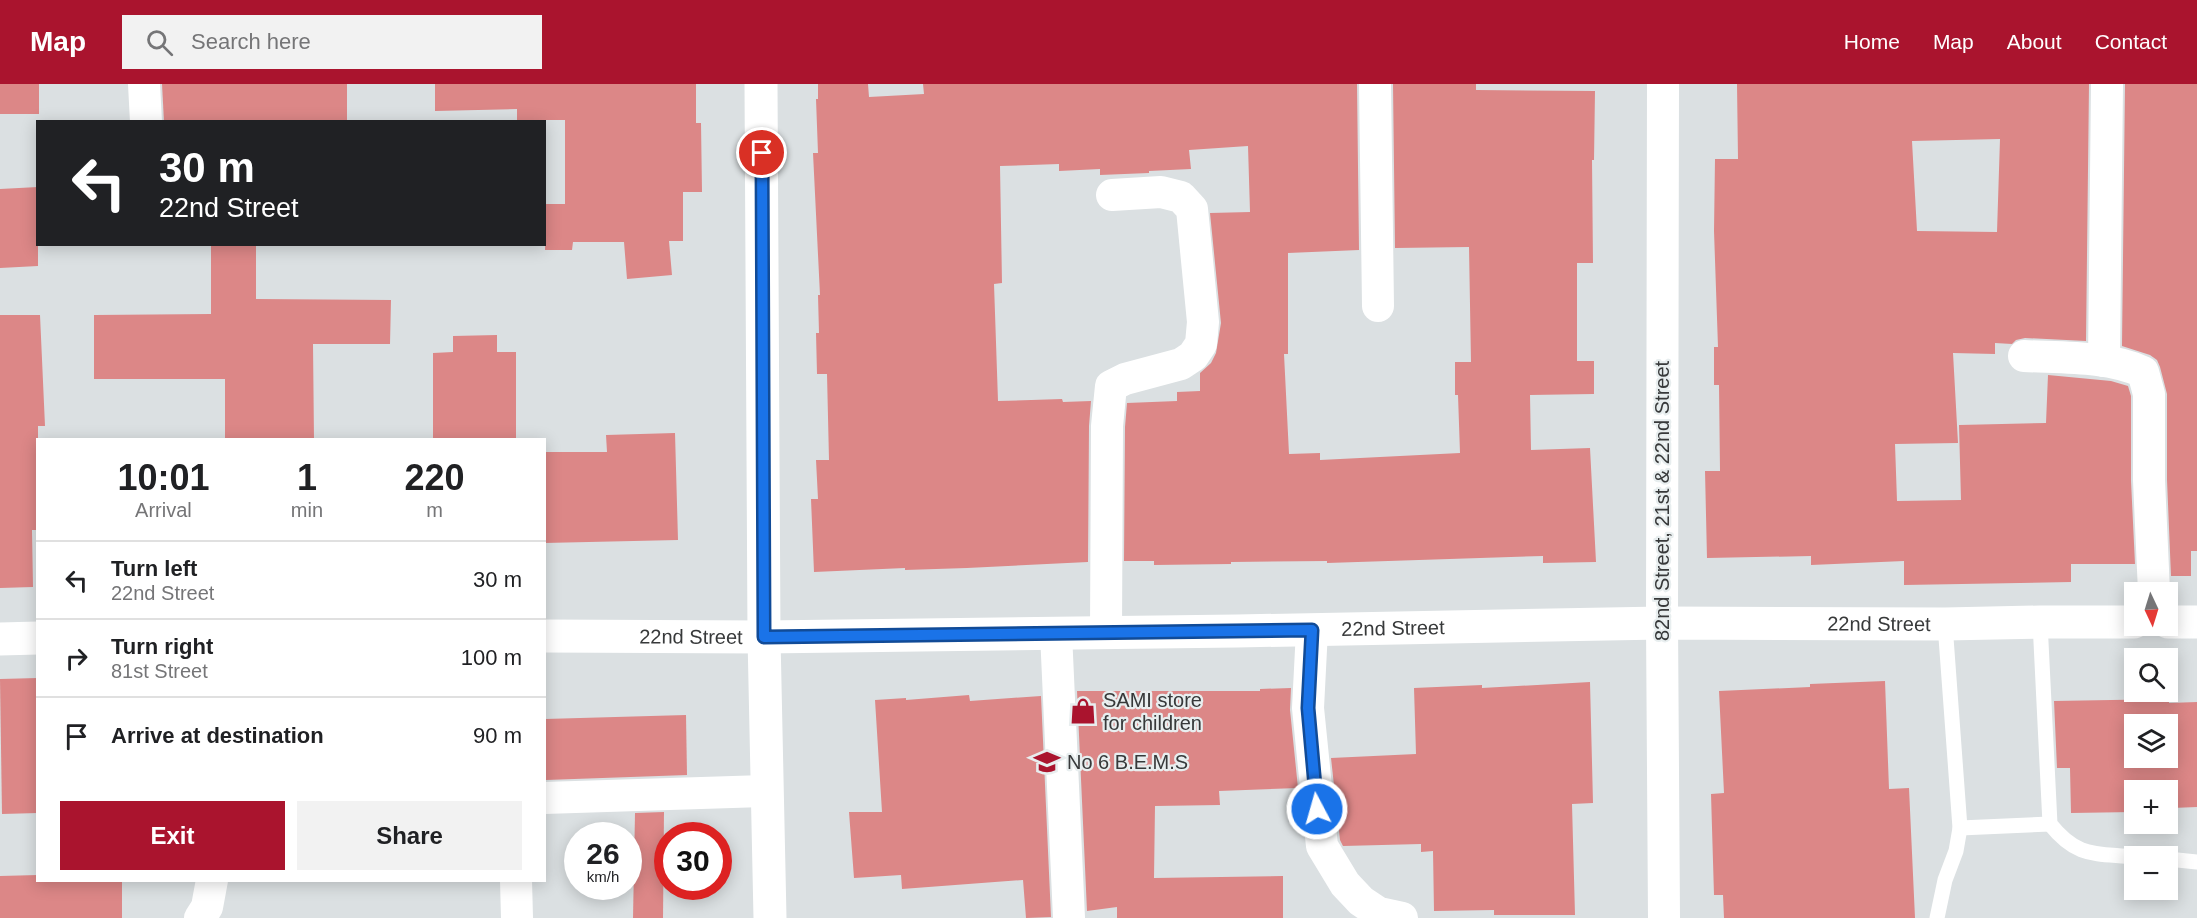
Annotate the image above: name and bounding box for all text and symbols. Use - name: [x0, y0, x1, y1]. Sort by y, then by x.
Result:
- search box: [122, 15, 542, 69]
- text: Map: [30, 26, 86, 57]
- icon: search: [143, 26, 176, 59]
- text: Search here: [191, 29, 311, 54]
- text: Home: [1844, 30, 1900, 53]
- text: Map: [1933, 30, 1974, 53]
- text: About: [2007, 30, 2062, 53]
- text: Contact: [2095, 30, 2167, 53]
- pin: [736, 127, 787, 178]
- icon: arrive: [745, 136, 778, 169]
- icon: left: [60, 144, 138, 222]
- text: 30 m: [159, 144, 255, 191]
- text: 22nd Street: [159, 193, 299, 223]
- street label: 82nd Street, 21st & 22nd Street: [1651, 360, 1673, 641]
- text: 10:01: [117, 457, 209, 498]
- text: 1: [297, 457, 317, 498]
- text: 220: [404, 457, 465, 498]
- text: Arrival: [135, 499, 192, 521]
- text: min: [291, 499, 323, 521]
- text: m: [426, 499, 443, 521]
- text: Turn left: [111, 556, 197, 581]
- icon: left: [60, 564, 93, 597]
- text: 30 m: [473, 567, 522, 592]
- text: 22nd Street: [111, 582, 214, 604]
- north arrow: [2124, 582, 2178, 636]
- map controls: [2124, 582, 2178, 900]
- street label: 22nd Street: [1827, 613, 1931, 635]
- street label: 22nd Street: [1341, 616, 1445, 640]
- street label: 22nd Street: [639, 625, 743, 648]
- text: Turn right: [111, 634, 213, 659]
- icon: right: [60, 642, 93, 675]
- text: 100 m: [461, 645, 522, 670]
- button: search: [2124, 648, 2178, 702]
- text: 81st Street: [111, 660, 208, 682]
- place label: SAMI store for children: [1103, 689, 1202, 734]
- shop icon: SAMI store for children: [1068, 696, 1098, 726]
- button: layers: [2124, 714, 2178, 768]
- icon: arrive: [60, 720, 93, 753]
- text: Arrive at destination: [111, 723, 324, 748]
- text: 90 m: [473, 723, 522, 748]
- school or university icon: No 6 B.E.M.S: [1032, 747, 1062, 777]
- place label: No 6 B.E.M.S: [1067, 751, 1188, 773]
- position arrow: [1285, 777, 1349, 841]
- button: +: [2124, 780, 2178, 834]
- button: Exit: [60, 801, 285, 870]
- button: Share: [297, 801, 522, 870]
- speed limit sign: 30: [654, 822, 732, 900]
- text: 26: [586, 837, 620, 870]
- button: −: [2124, 846, 2178, 900]
- text: km/h: [587, 868, 619, 885]

